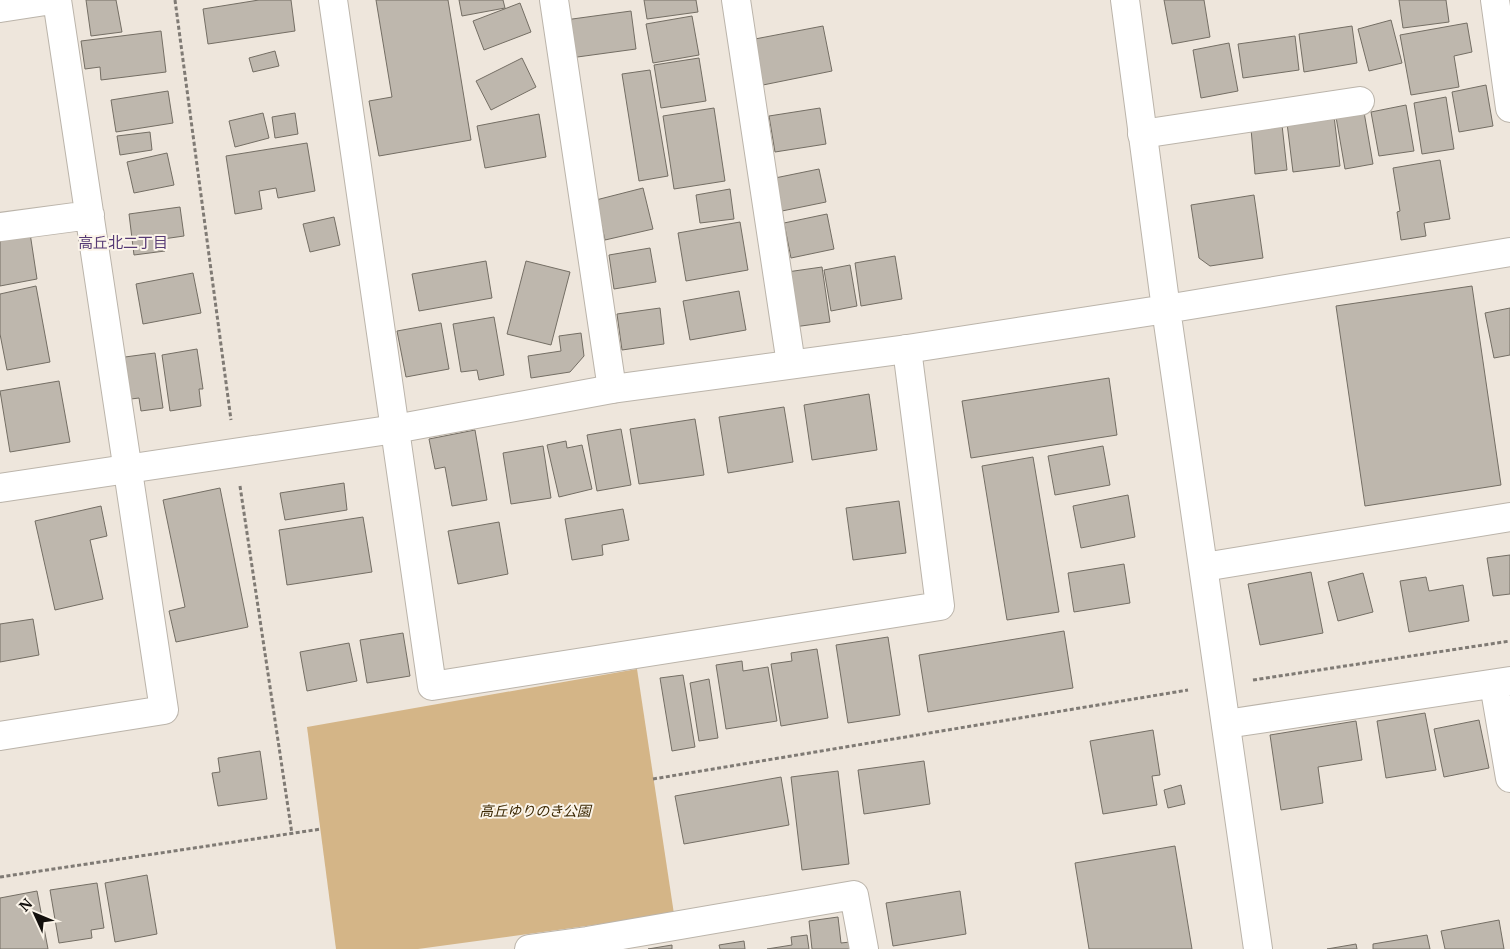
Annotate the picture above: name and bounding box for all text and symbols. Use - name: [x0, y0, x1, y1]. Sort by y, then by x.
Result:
- district label: 高丘北二丁目: [78, 233, 168, 252]
- park label: 高丘ゆりのき公園: [479, 802, 593, 820]
- north arrow: [10, 889, 60, 939]
- text: N: [15, 895, 36, 915]

